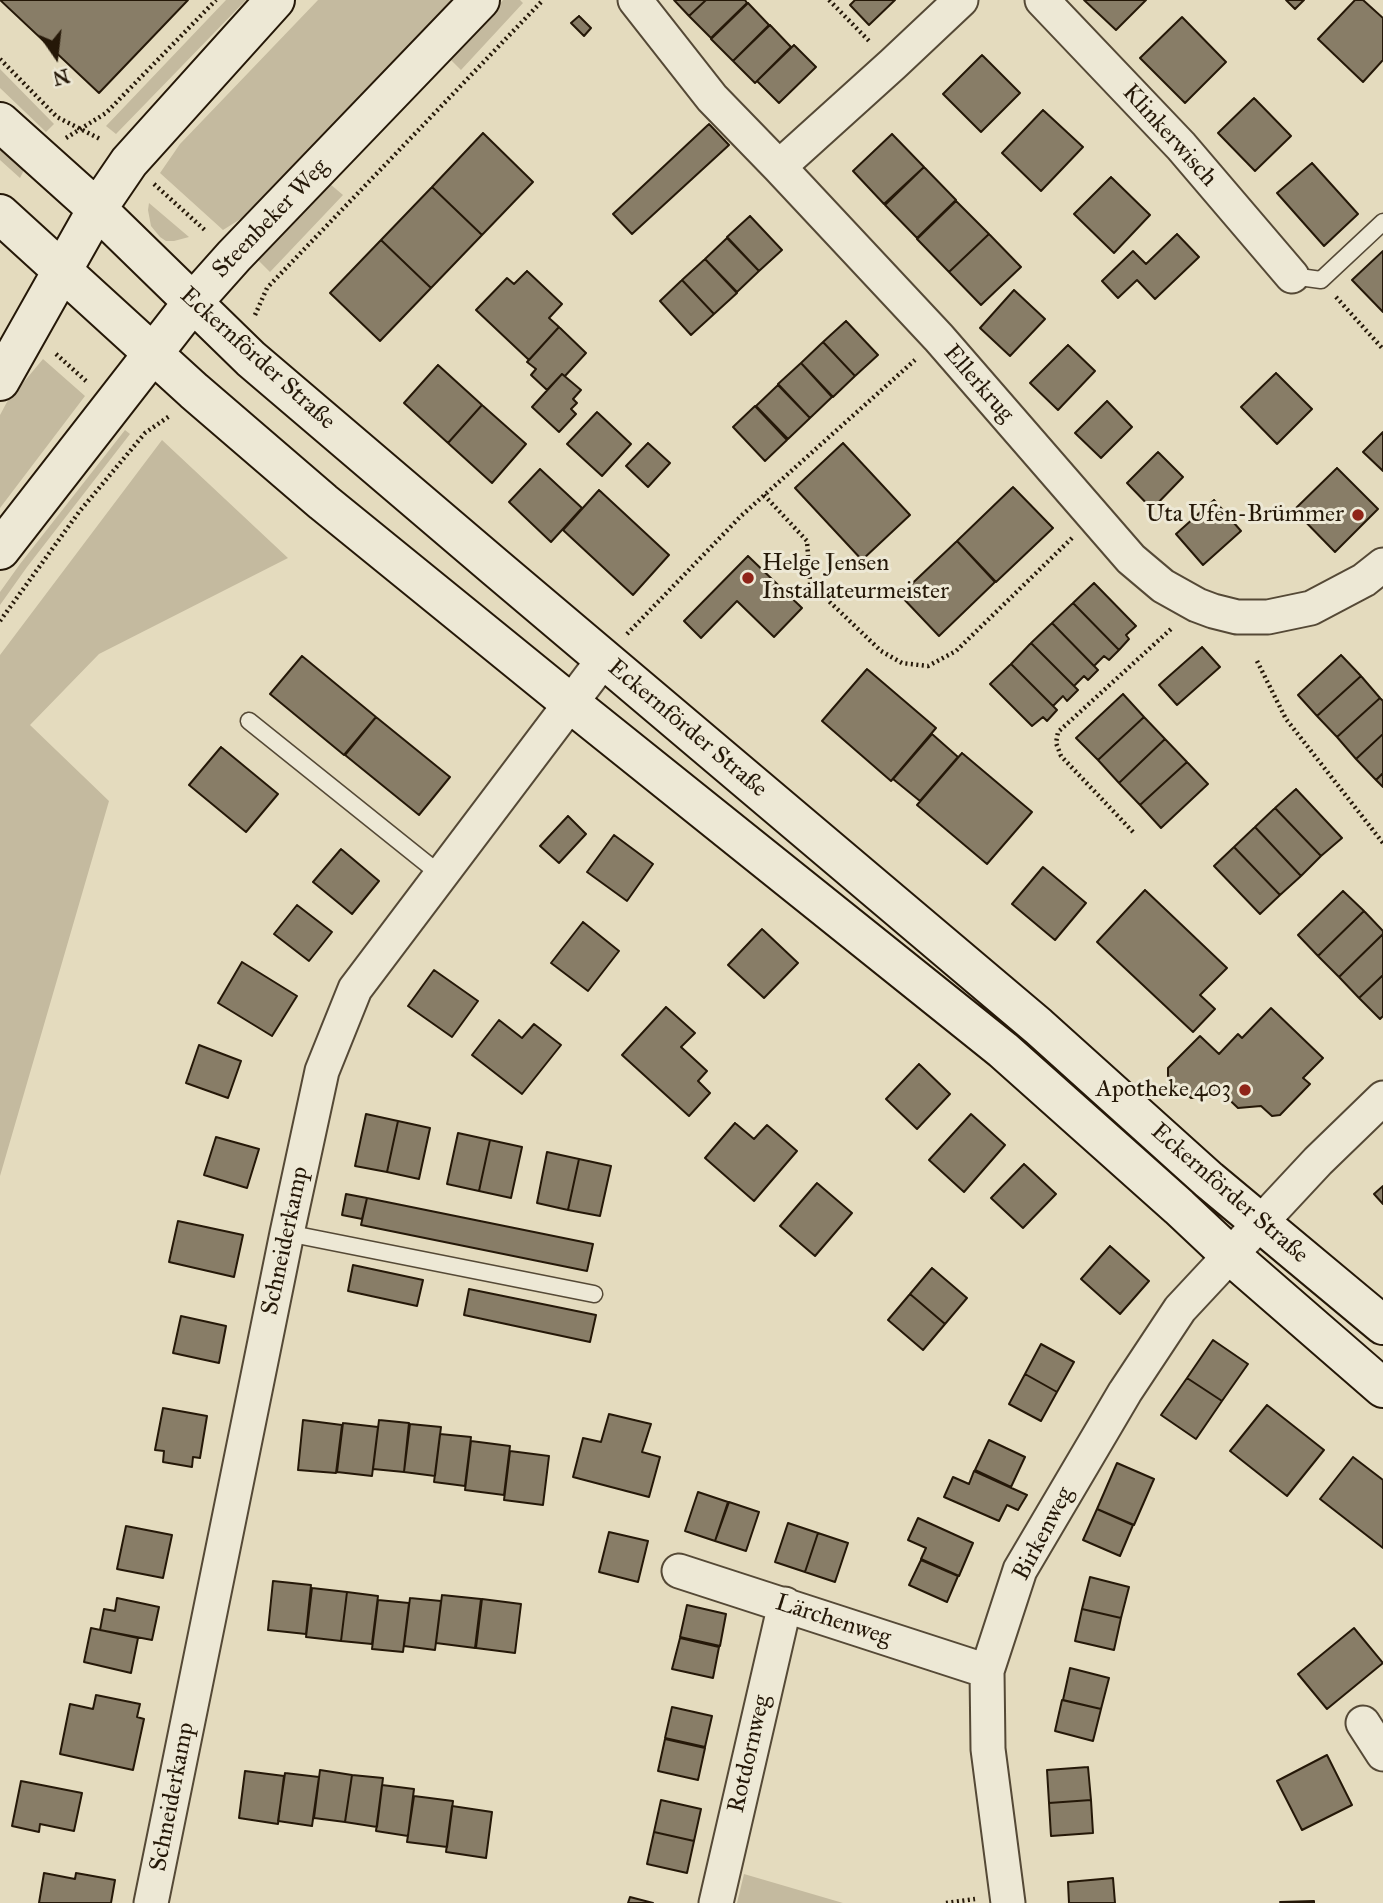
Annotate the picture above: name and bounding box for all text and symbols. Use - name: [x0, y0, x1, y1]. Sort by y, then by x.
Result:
- north arrow: [21, 21, 91, 91]
- text: N: [51, 64, 72, 90]
- street label: Klinkerwisch: [1116, 79, 1222, 193]
- street label: Steenbeker Weg: [207, 153, 335, 285]
- street label: Eckernförder Straße: [173, 282, 341, 436]
- street label: Ellerkrug: [937, 339, 1019, 429]
- place label: Uta Ufen-Brümmer: [1146, 501, 1344, 529]
- marker: Uta Ufen-Brümmer: [1350, 507, 1366, 523]
- place label: Helge Jensen Installateurmeister: [762, 550, 949, 606]
- marker: Helge Jensen Installateurmeister: [740, 570, 756, 586]
- street label: Eckernförder Straße: [601, 654, 773, 804]
- place label: Apotheke 403: [1096, 1076, 1231, 1104]
- marker: Apotheke 403: [1237, 1082, 1253, 1098]
- street label: Eckernförder Straße: [1144, 1118, 1314, 1270]
- street label: Schneiderkamp: [256, 1164, 316, 1318]
- street label: Birkenweg: [1007, 1482, 1081, 1586]
- street label: Lärchenweg: [772, 1589, 894, 1653]
- street label: Rotdornweg: [722, 1692, 778, 1816]
- street label: Schneiderkamp: [144, 1720, 202, 1874]

